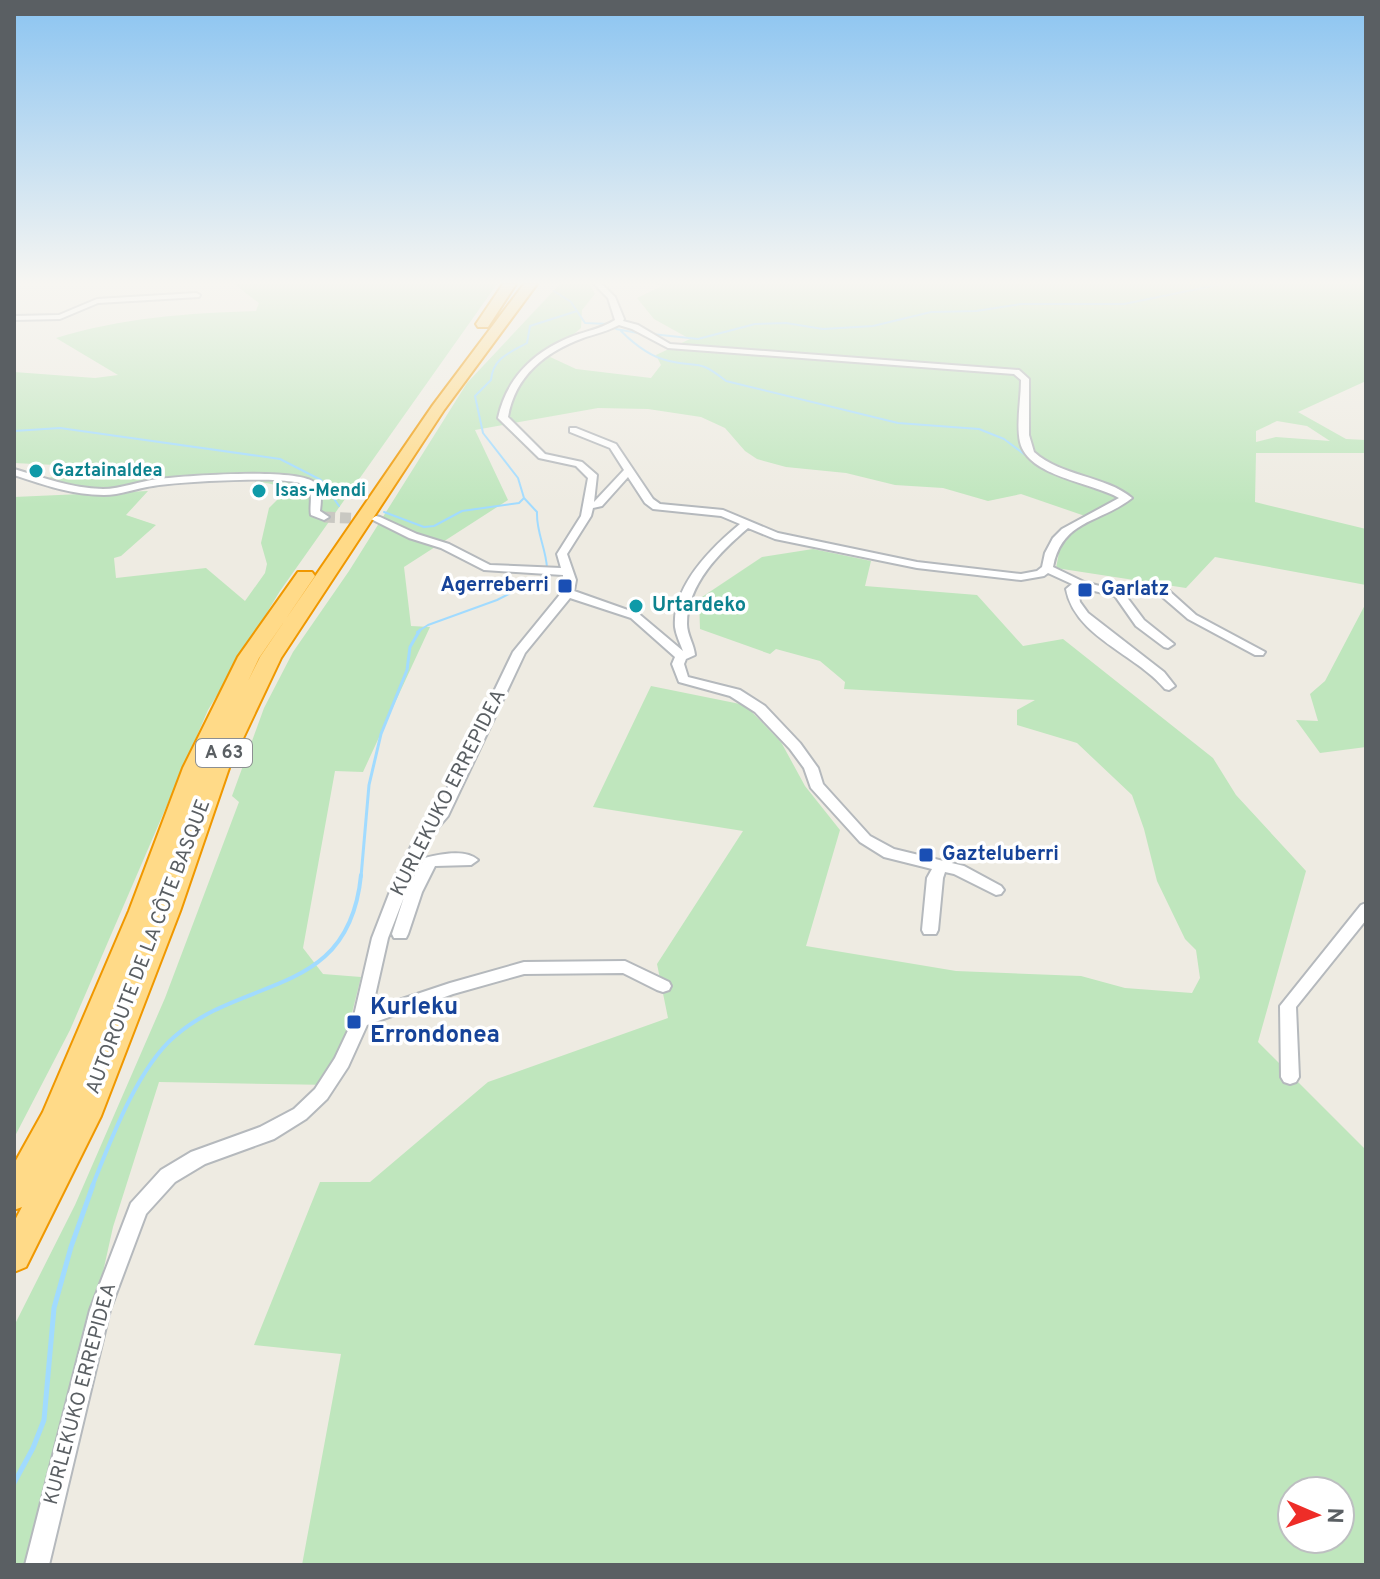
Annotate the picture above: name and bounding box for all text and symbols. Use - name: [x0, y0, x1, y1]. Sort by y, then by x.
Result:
- place label: Gaztainaldea: [52, 460, 162, 483]
- marker: Gaztainaldea: [27, 462, 45, 480]
- place label: Isas-Mendi: [275, 480, 366, 503]
- marker: Isas-Mendi: [250, 482, 268, 500]
- place label: Agerreberri: [440, 573, 549, 599]
- marker: Agerreberri: [556, 577, 574, 595]
- place label: Garlatz: [1101, 577, 1169, 603]
- marker: Garlatz: [1076, 581, 1094, 599]
- place label: Urtardeko: [652, 593, 746, 619]
- marker: Urtardeko: [627, 597, 645, 615]
- street label: KURLEKUKO ERREPIDEA: [386, 685, 512, 901]
- road number: A 63: [196, 739, 252, 767]
- street label: AUTOROUTE DE LA CÔTE BASQUE: [79, 795, 217, 1098]
- place label: Gazteluberri: [942, 842, 1059, 868]
- marker: Gazteluberri: [917, 846, 935, 864]
- place label: Kurleku Errondonea: [370, 993, 500, 1051]
- marker: Kurleku Errondonea: [345, 1013, 363, 1031]
- street label: KURLEKUKO ERREPIDEA: [39, 1280, 123, 1508]
- north arrow: [1276, 1475, 1356, 1555]
- text: N: [1320, 1507, 1347, 1524]

